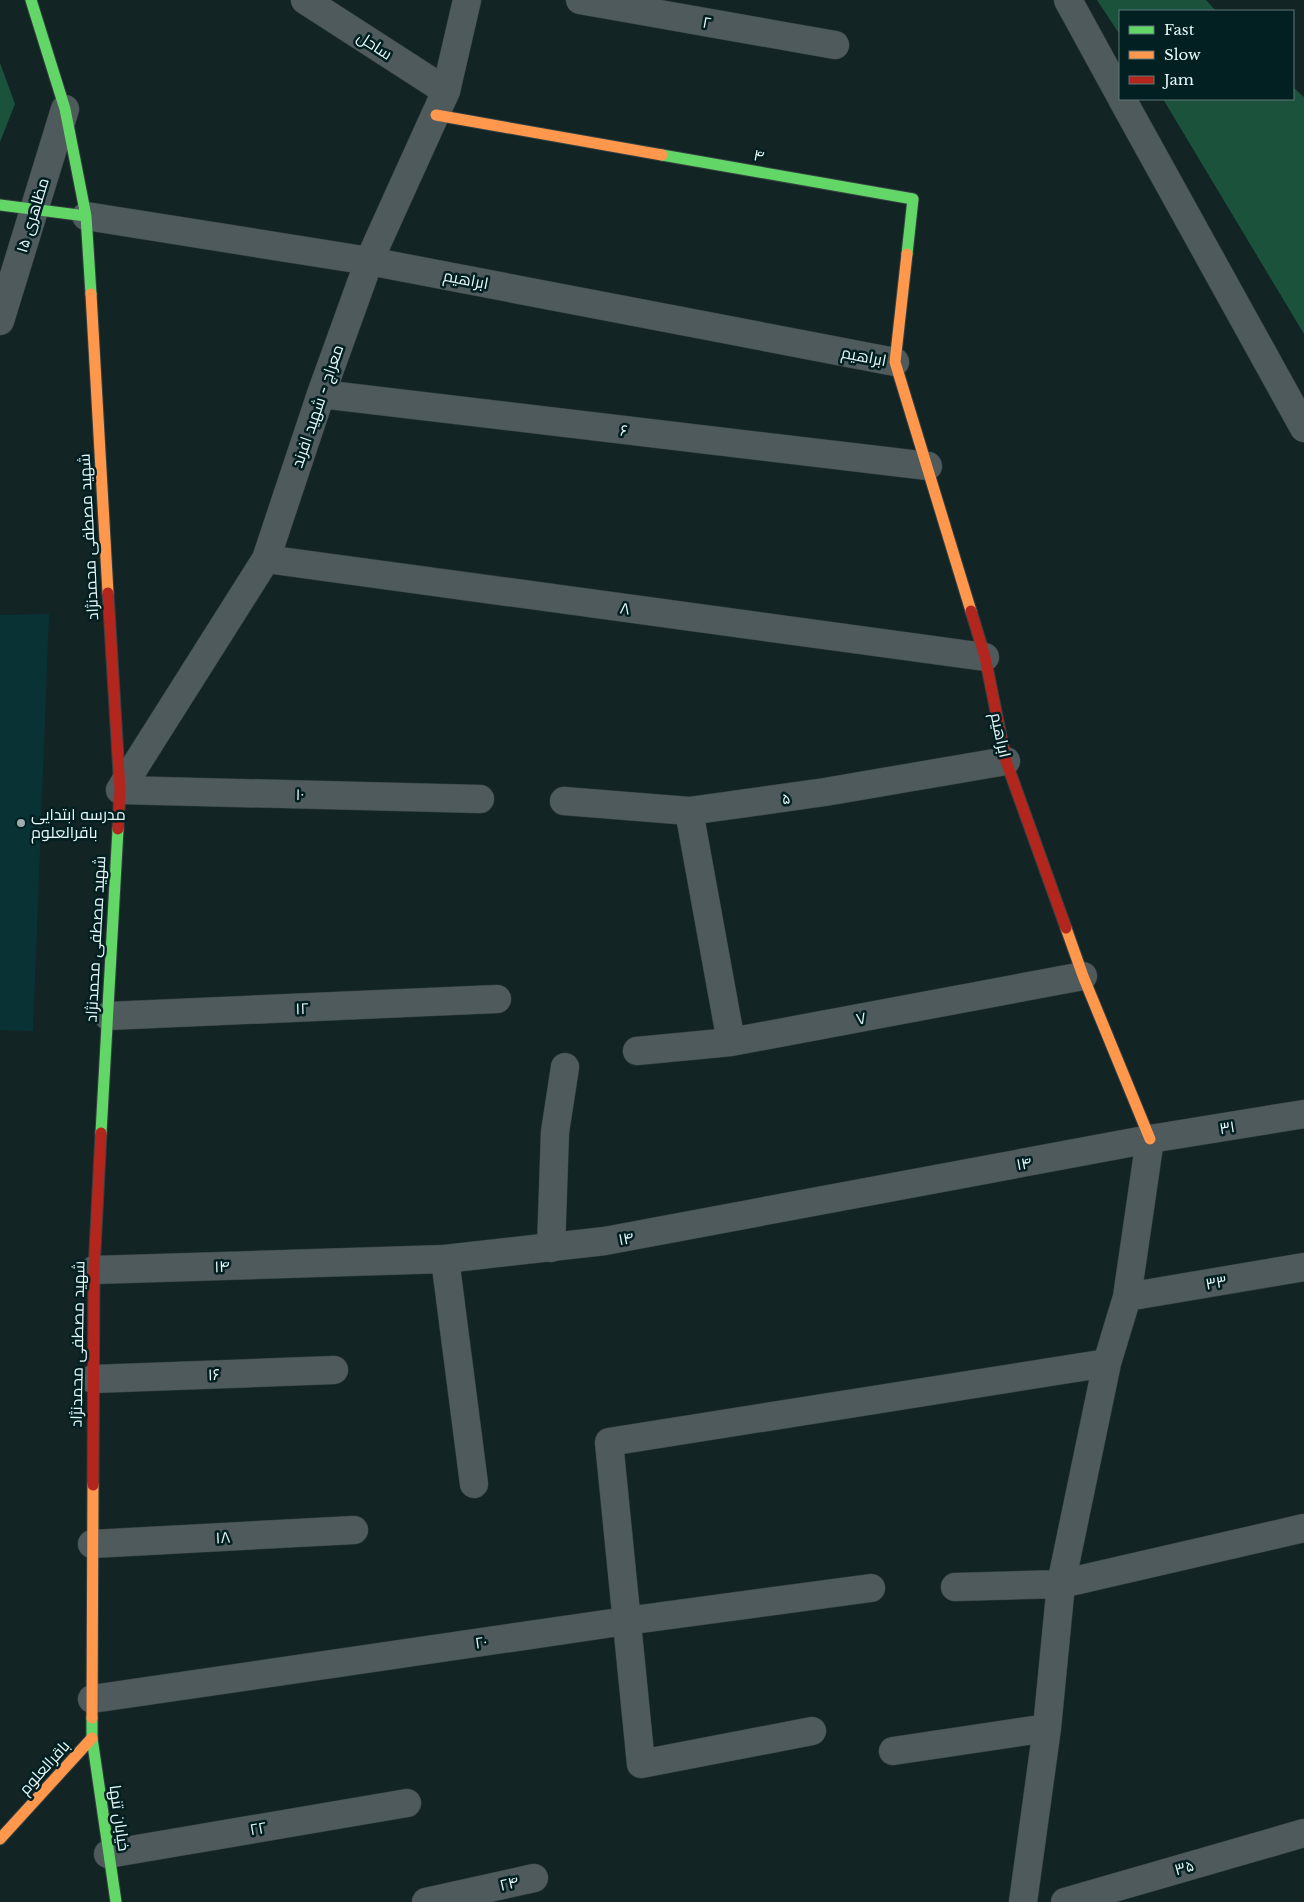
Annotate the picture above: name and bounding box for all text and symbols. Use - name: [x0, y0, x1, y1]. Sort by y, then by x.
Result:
- legend: [1119, 10, 1294, 100]
- street label: ۲: [701, 11, 713, 33]
- text: Fast: [1164, 20, 1195, 39]
- street label: ساحل: [353, 26, 396, 65]
- text: Slow: [1164, 45, 1201, 64]
- text: Jam: [1162, 70, 1194, 89]
- street label: ۴: [752, 144, 766, 166]
- street label: ۱۵ مظاهری: [11, 175, 54, 255]
- street label: ابراهیم: [441, 265, 490, 295]
- street label: معراج - شهید افرند: [287, 342, 349, 471]
- street label: ابراهیم: [839, 342, 888, 372]
- street label: ۶: [619, 420, 629, 440]
- street label: شهید مصطفی محمدنژاد: [74, 453, 103, 621]
- street label: ۸: [619, 597, 631, 619]
- street label: ابراهیم: [985, 711, 1016, 760]
- street label: ۱۰: [295, 784, 305, 804]
- street label: ۵: [780, 787, 792, 809]
- place label: مدرسه ابتدایی باقرالعلوم: [31, 804, 126, 844]
- marker: مدرسه ابتدایی باقرالعلوم: [15, 817, 27, 829]
- street label: شهید مصطفی محمدنژاد: [81, 855, 110, 1023]
- street label: ۱۲: [295, 998, 309, 1018]
- street label: ۷: [854, 1007, 868, 1029]
- street label: ۳۱: [1218, 1116, 1236, 1138]
- street label: ۱۴: [1014, 1152, 1034, 1174]
- street label: ۱۴: [616, 1227, 636, 1249]
- street label: ۱۴: [214, 1256, 230, 1276]
- street label: شهید مصطفی محمدنژاد: [66, 1260, 89, 1428]
- street label: ۳۳: [1204, 1270, 1228, 1294]
- street label: ۱۶: [207, 1364, 221, 1384]
- street label: ۱۸: [215, 1527, 231, 1547]
- street label: ۲۰: [473, 1631, 489, 1653]
- street label: باقرالعلوم: [14, 1736, 75, 1800]
- street label: خیابان تنها: [104, 1784, 135, 1853]
- street label: ۲۲: [248, 1817, 268, 1839]
- street label: ۳۵: [1172, 1855, 1196, 1879]
- street label: ۲۴: [497, 1871, 521, 1895]

